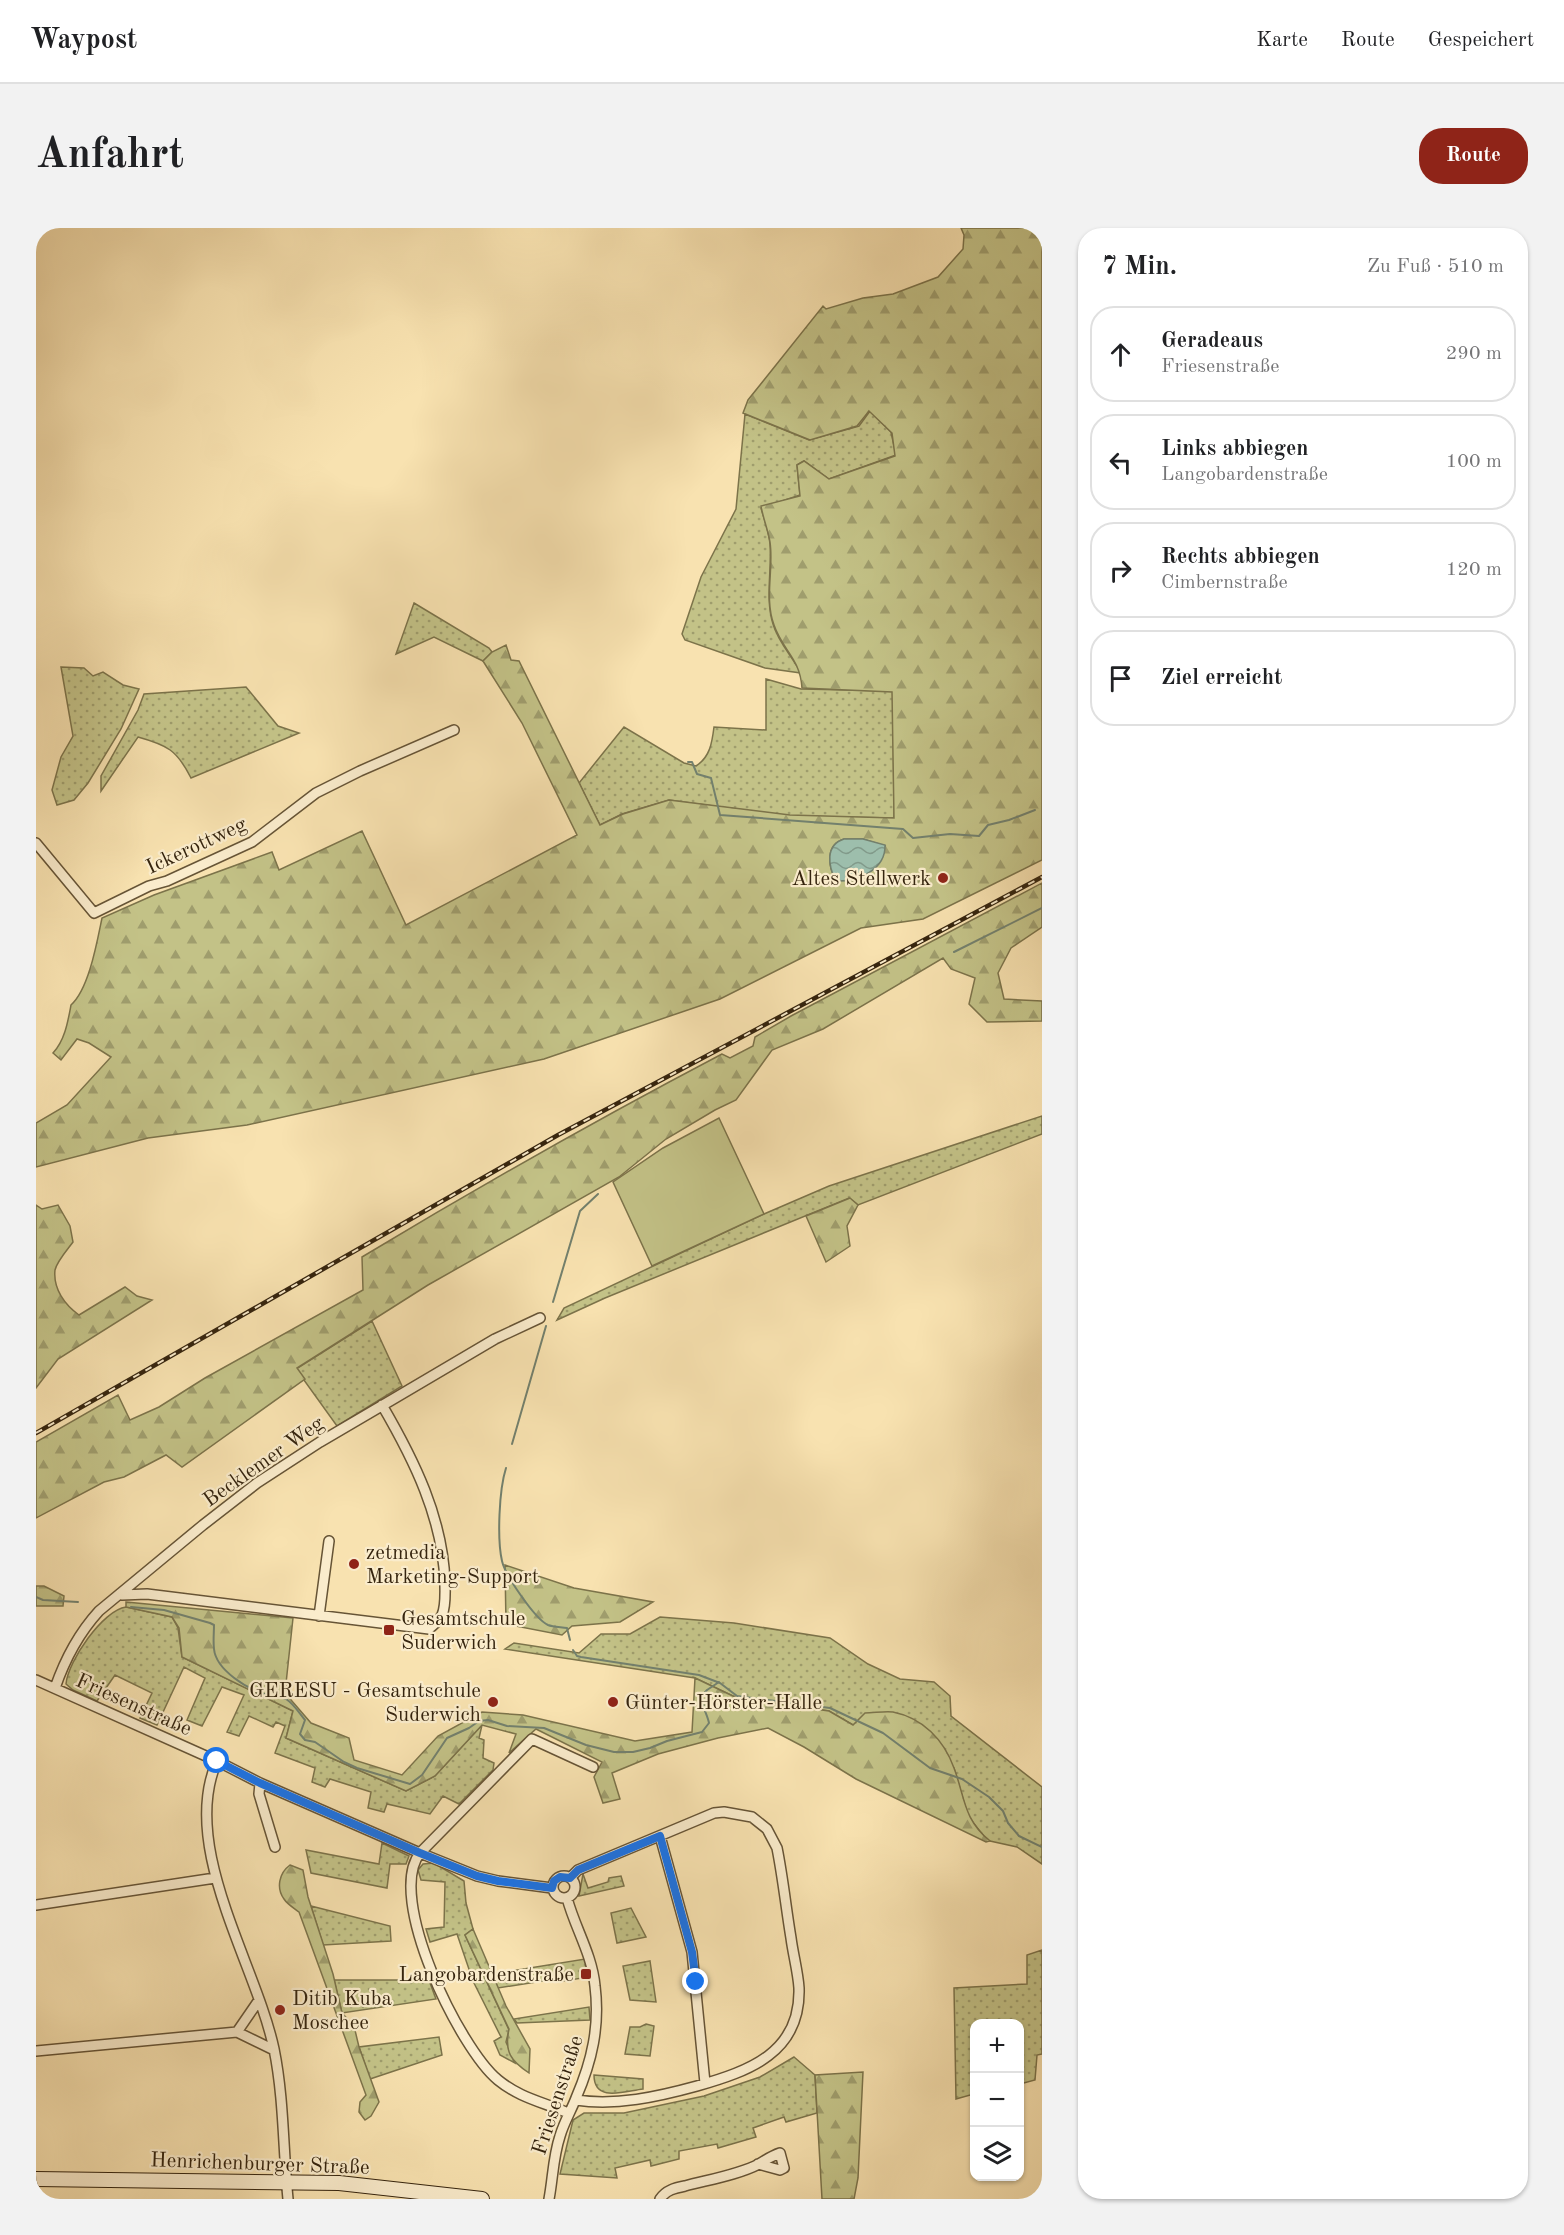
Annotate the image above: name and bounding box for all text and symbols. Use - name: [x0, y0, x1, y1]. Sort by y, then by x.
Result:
- text: Waypost: [30, 27, 137, 55]
- text: Karte: [1256, 30, 1308, 51]
- text: Route: [1341, 30, 1395, 51]
- text: Gespeichert: [1428, 30, 1534, 51]
- button: Route: [1419, 128, 1528, 184]
- text: Anfahrt: [36, 135, 184, 177]
- text: 7 Min.: [1102, 254, 1177, 280]
- text: Zu Fuß · 510 m: [1367, 257, 1504, 277]
- text: Geradeaus: [1161, 330, 1263, 352]
- icon: ahead: [1104, 338, 1137, 371]
- text: 290 m: [1446, 344, 1502, 364]
- text: Friesenstraße: [1161, 357, 1279, 377]
- text: Links abbiegen: [1161, 438, 1309, 460]
- icon: left: [1104, 446, 1137, 479]
- text: 100 m: [1446, 452, 1502, 472]
- text: Langobardenstraße: [1161, 465, 1328, 485]
- text: Rechts abbiegen: [1161, 546, 1320, 568]
- icon: right: [1104, 554, 1137, 587]
- text: 120 m: [1446, 560, 1502, 580]
- text: Cimbernstraße: [1161, 573, 1288, 593]
- icon: arrive: [1104, 662, 1137, 695]
- text: Ziel erreicht: [1161, 667, 1282, 689]
- street label: Ickerottweg: [143, 814, 251, 879]
- place label: Altes Stellwerk: [791, 869, 931, 890]
- marker: Altes Stellwerk: [936, 871, 950, 885]
- street label: Becklemer Weg: [200, 1413, 328, 1511]
- place label: zetmedia Marketing-Support: [366, 1543, 539, 1588]
- marker: zetmedia Marketing-Support: [347, 1557, 361, 1571]
- place label: Gesamtschule Suderwich: [401, 1609, 526, 1654]
- marker: Gesamtschule Suderwich: [382, 1623, 396, 1637]
- street label: Friesenstraße: [72, 1670, 194, 1740]
- place label: GERESU - Gesamtschule Suderwich: [249, 1681, 481, 1726]
- place label: Günter-Hörster-Halle: [625, 1693, 822, 1714]
- marker: GERESU - Gesamtschule Suderwich: [486, 1695, 500, 1709]
- marker: Günter-Hörster-Halle: [606, 1695, 620, 1709]
- route start: [203, 1747, 229, 1773]
- place label: Langobardenstraße: [399, 1965, 574, 1986]
- marker: Langobardenstraße: [579, 1967, 593, 1981]
- route end: [682, 1968, 708, 1994]
- place label: Ditib Kuba Moschee: [292, 1989, 392, 2034]
- marker: Ditib Kuba Moschee: [273, 2003, 287, 2017]
- map controls: [970, 2019, 1024, 2181]
- button: +: [970, 2019, 1024, 2073]
- street label: Friesenstraße: [529, 2033, 588, 2158]
- button: −: [970, 2073, 1024, 2127]
- button: layers: [970, 2127, 1024, 2181]
- street label: Henrichenburger Straße: [150, 2150, 370, 2179]

